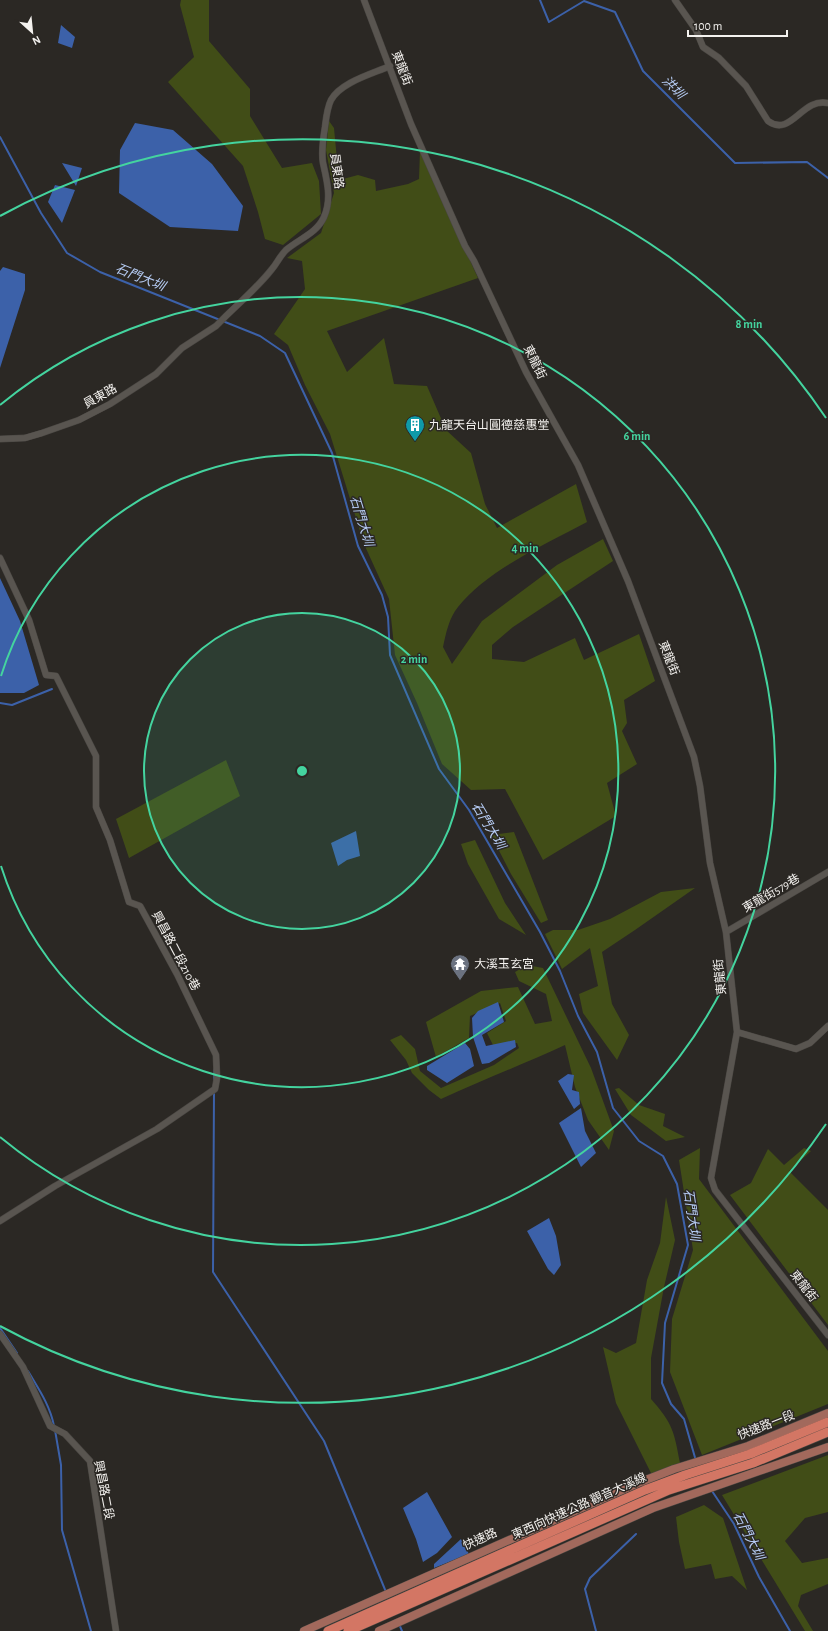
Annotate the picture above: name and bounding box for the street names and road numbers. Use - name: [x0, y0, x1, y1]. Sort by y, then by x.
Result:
- street label: 東龍街: [390, 49, 415, 87]
- street label: 員東路: [329, 152, 346, 190]
- street label: 東龍街: [522, 343, 549, 381]
- street label: 員東路: [81, 381, 119, 410]
- street label: 東龍街: [657, 639, 682, 677]
- street label: 東龍街579巷: [740, 871, 802, 914]
- street label: 興昌路二段210巷: [150, 909, 203, 993]
- street label: 東龍街: [711, 958, 728, 996]
- street label: 東龍街: [788, 1268, 821, 1304]
- street label: 快速路一段: [735, 1408, 796, 1441]
- street label: 興昌路二段: [92, 1459, 117, 1521]
- street label: 東西向快速公路 觀音大溪線: [509, 1470, 648, 1541]
- street label: 快速路: [461, 1525, 499, 1552]

